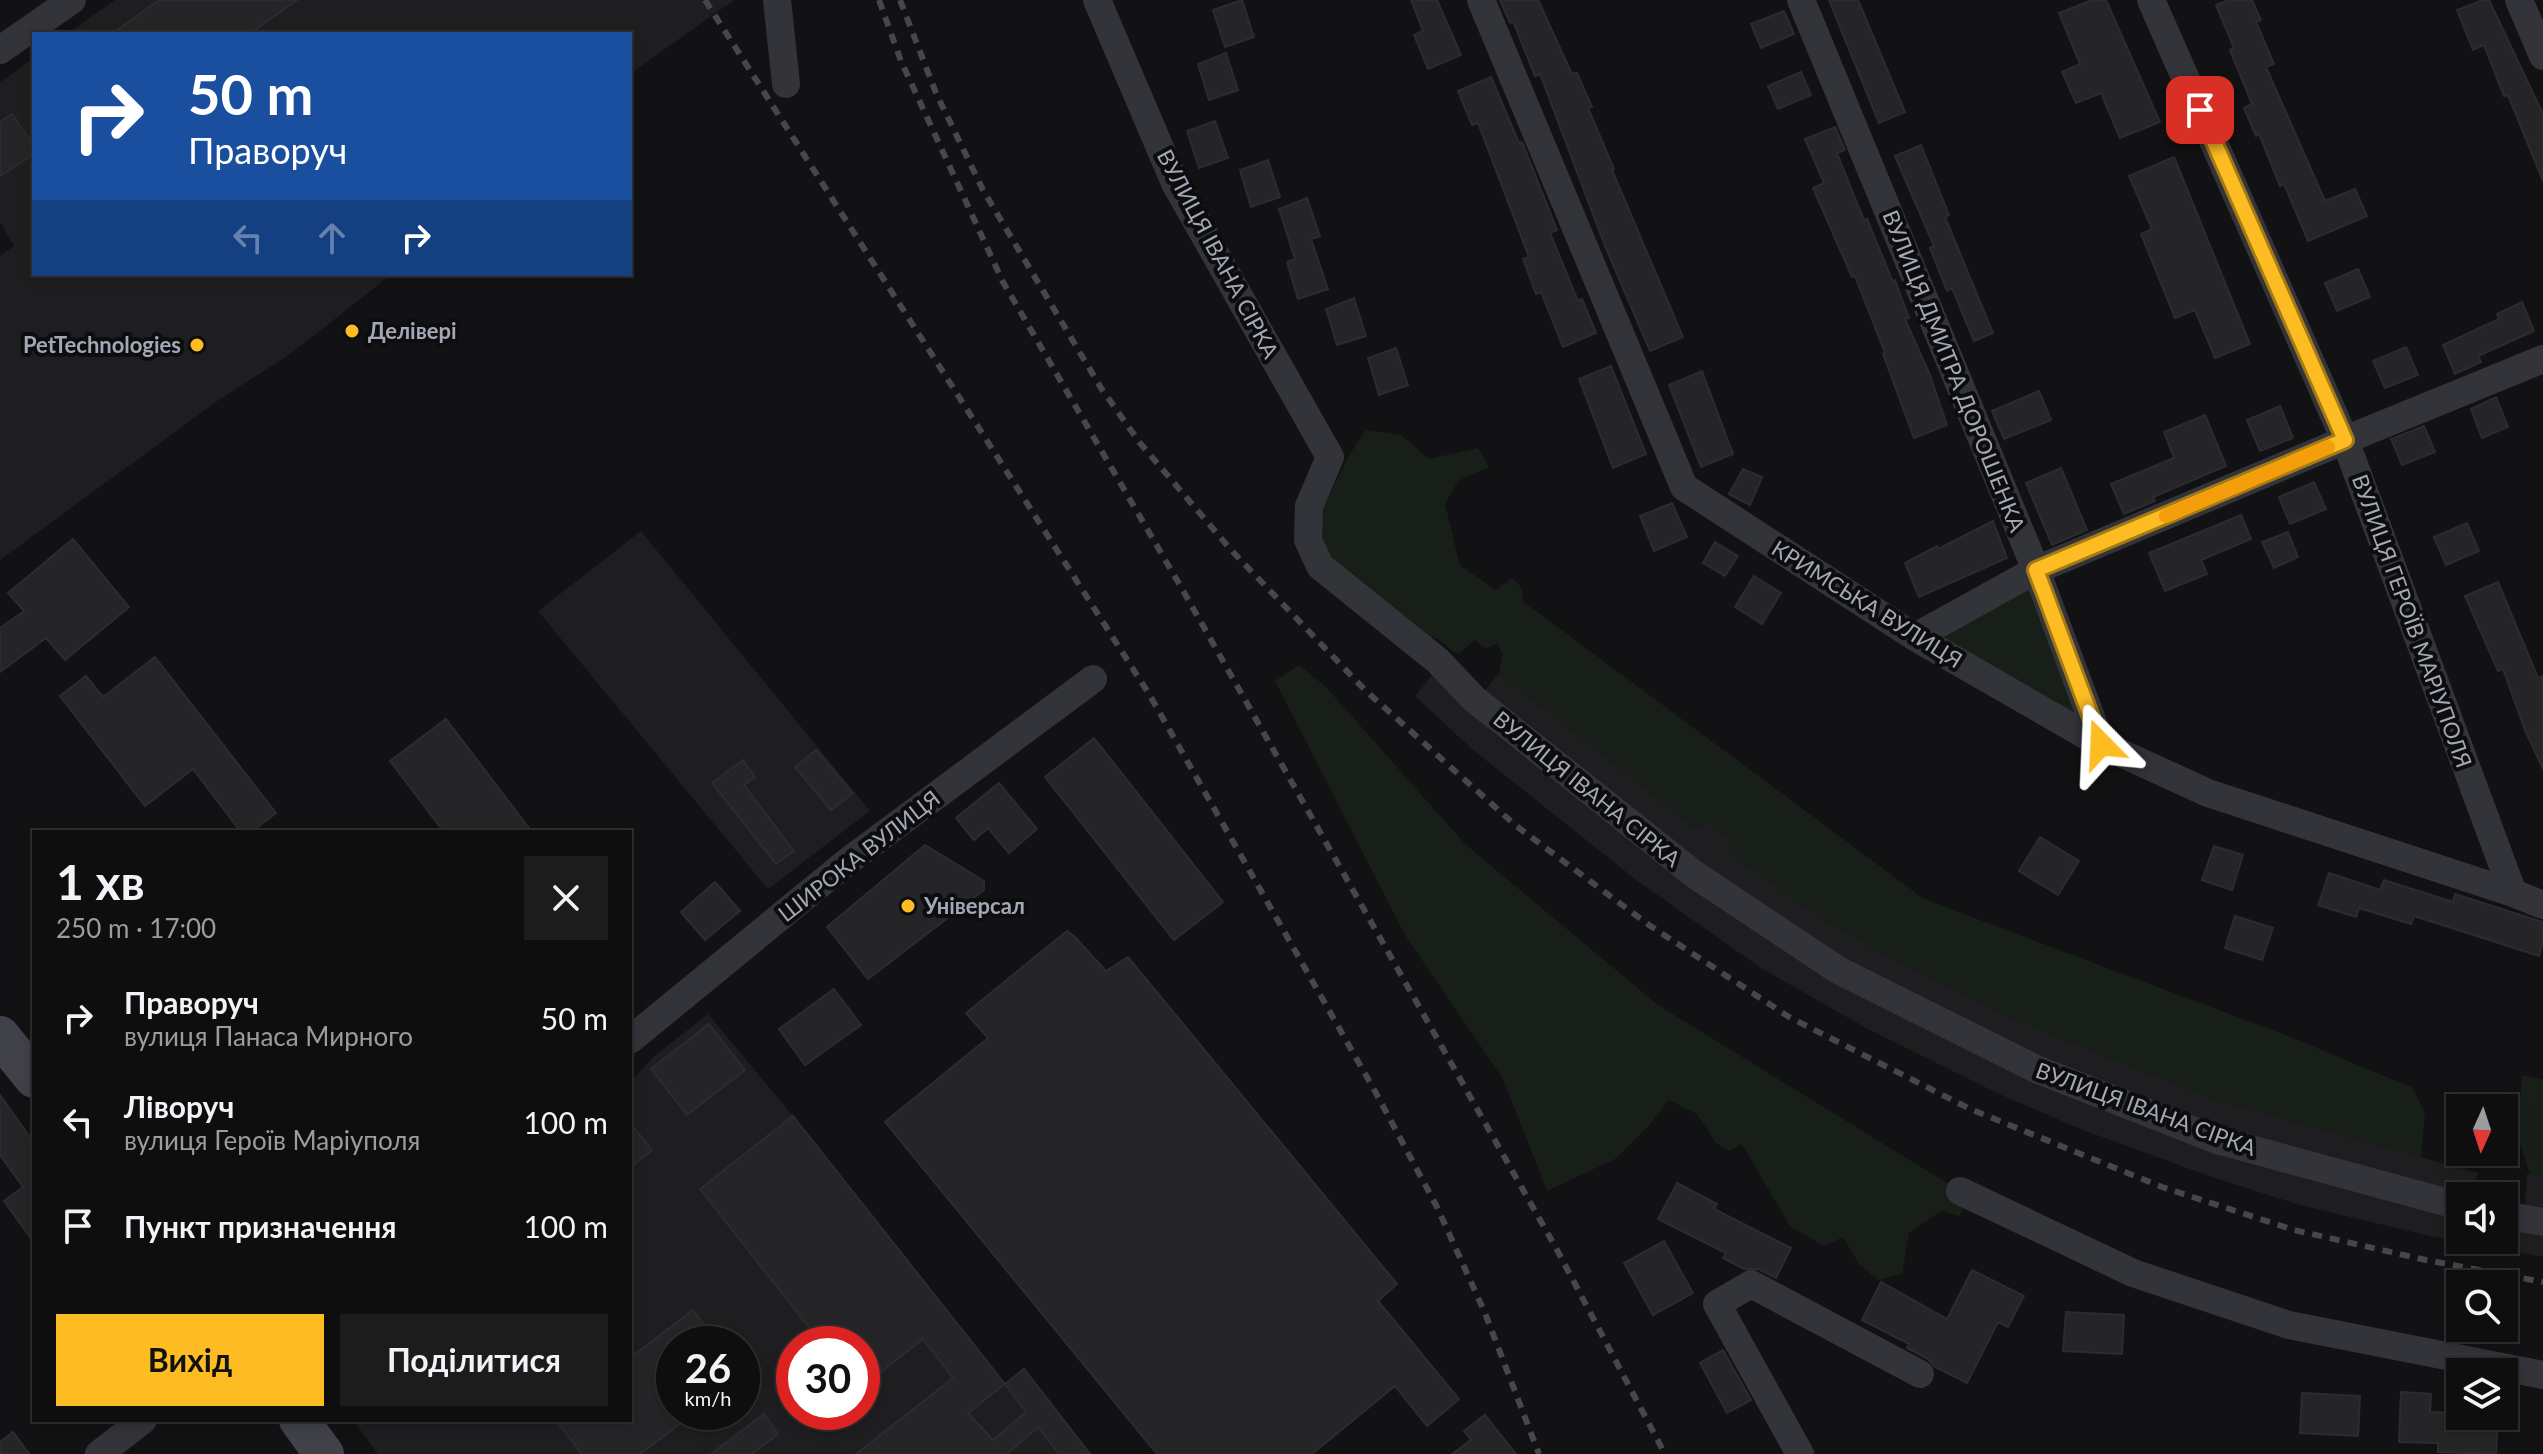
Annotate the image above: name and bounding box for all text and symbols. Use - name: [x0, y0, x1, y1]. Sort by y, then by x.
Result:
- text: 50 m: [188, 60, 313, 127]
- icon: right: [56, 64, 160, 168]
- pin: [2166, 76, 2234, 144]
- icon: arrive: [2178, 88, 2222, 132]
- text: Праворуч: [188, 128, 347, 172]
- street label: ВУЛИЦЯ ІВАНА СІРКА: [1152, 145, 1285, 363]
- street label: ВУЛИЦЯ ДМИТРА ДОРОШЕНКА: [1877, 206, 2032, 536]
- icon: left: [226, 216, 270, 260]
- icon: ahead: [310, 216, 354, 260]
- icon: right: [394, 216, 438, 260]
- place label: Делівері: [368, 317, 457, 344]
- marker: Делівері: [343, 322, 361, 340]
- place label: PetTechnologies: [23, 331, 181, 358]
- marker: PetTechnologies: [188, 336, 206, 354]
- street label: ВУЛИЦЯ ГЕРОЇВ МАРІУПОЛЯ: [2347, 470, 2478, 771]
- street label: КРИМСЬКА ВУЛИЦЯ: [1767, 534, 1967, 673]
- position arrow: [2059, 702, 2143, 786]
- street label: ВУЛИЦЯ ІВАНА СІРКА: [1488, 705, 1686, 872]
- street label: ШИРОКА ВУЛИЦЯ: [773, 784, 945, 927]
- text: 1 хв: [56, 853, 145, 910]
- button: close: [524, 856, 608, 940]
- place label: Універсал: [923, 892, 1025, 919]
- marker: Універсал: [899, 897, 917, 915]
- text: 250 m · 17:00: [56, 912, 216, 944]
- text: Праворуч: [124, 984, 259, 1020]
- icon: right: [56, 996, 100, 1040]
- text: 50 m: [541, 1000, 608, 1036]
- text: вулиця Панаса Мирного: [124, 1020, 413, 1052]
- street label: ВУЛИЦЯ ІВАНА СІРКА: [2032, 1056, 2260, 1161]
- text: Ліворуч: [124, 1088, 234, 1124]
- north arrow: [2446, 1094, 2518, 1166]
- map controls: [2446, 1094, 2518, 1430]
- icon: left: [56, 1100, 100, 1144]
- text: 100 m: [523, 1104, 608, 1140]
- text: вулиця Героїв Маріуполя: [124, 1124, 420, 1156]
- button: sound: [2446, 1182, 2518, 1254]
- icon: arrive: [56, 1204, 100, 1248]
- text: Пункт призначення: [124, 1208, 397, 1244]
- text: 100 m: [523, 1208, 608, 1244]
- button: search: [2446, 1270, 2518, 1342]
- button: Вихід: [56, 1314, 324, 1406]
- button: Поділитися: [340, 1314, 608, 1406]
- speed limit sign: 30: [776, 1326, 880, 1430]
- text: 26: [685, 1344, 731, 1392]
- button: layers: [2446, 1358, 2518, 1430]
- text: km/h: [685, 1386, 731, 1410]

